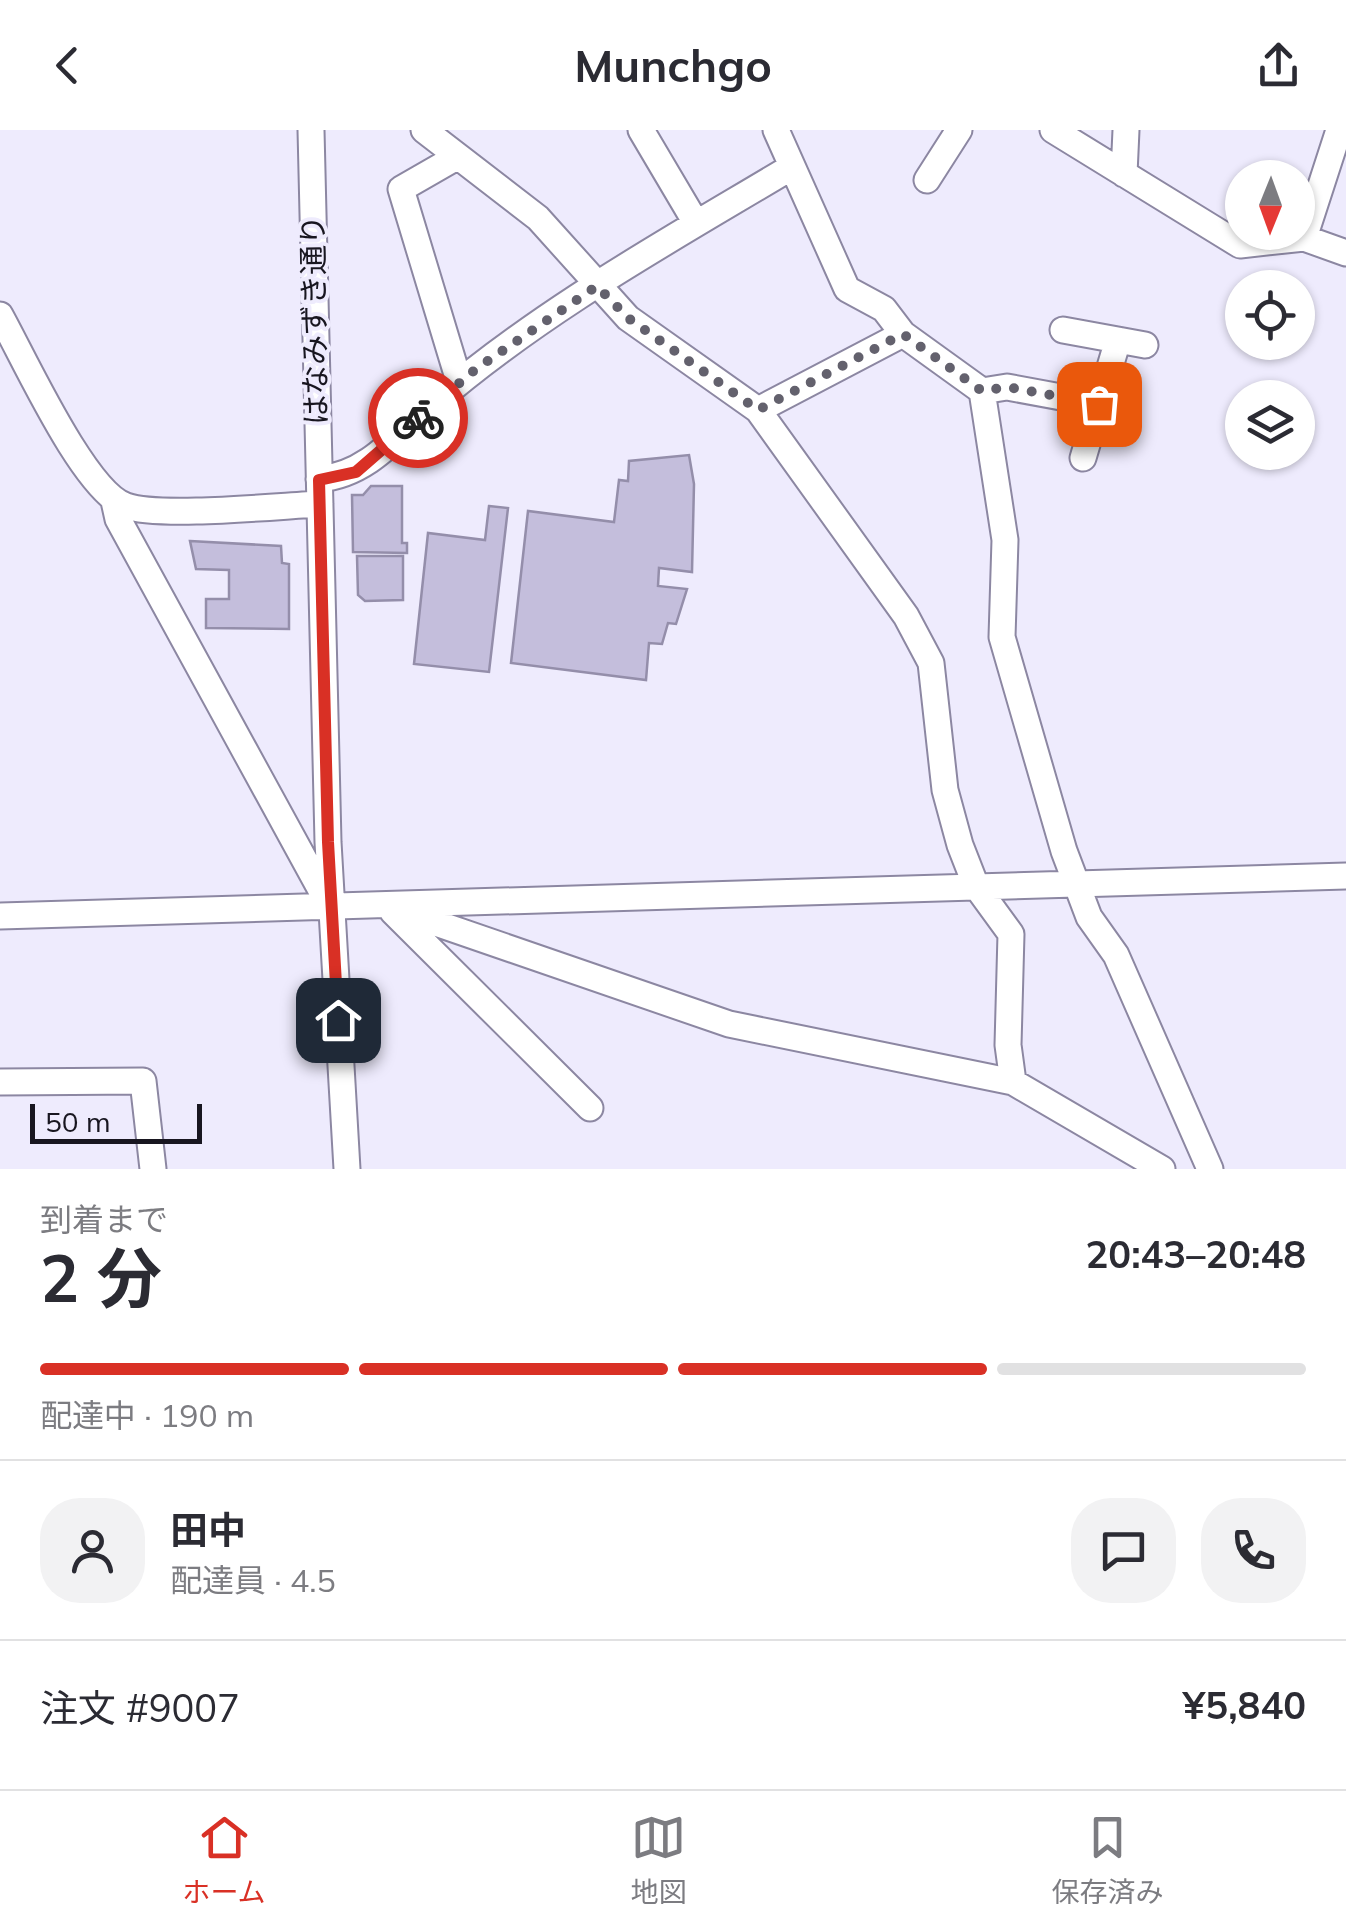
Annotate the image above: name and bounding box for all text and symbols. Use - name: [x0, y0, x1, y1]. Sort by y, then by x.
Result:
- text: Munchgo: [574, 37, 772, 93]
- icon: back: [40, 38, 95, 93]
- icon: share: [1251, 38, 1306, 93]
- north arrow: [1225, 160, 1315, 250]
- map controls: [1225, 160, 1315, 470]
- street label: はなみずき通り: [293, 215, 335, 425]
- button: locate: [1225, 270, 1315, 360]
- pin: [1057, 362, 1142, 447]
- courier: [368, 368, 468, 468]
- icon: bag: [1072, 377, 1127, 432]
- button: layers: [1225, 380, 1315, 470]
- icon: bike: [391, 391, 446, 446]
- pin: [296, 978, 381, 1063]
- icon: home: [311, 993, 366, 1048]
- scale bar: [30, 1099, 202, 1144]
- text: 50 m: [45, 1104, 111, 1139]
- text: 到着まで: [40, 1199, 168, 1239]
- text: 20:43–20:48: [1086, 1230, 1306, 1278]
- text: 2 分: [40, 1237, 162, 1318]
- text: 配達中 · 190 m: [40, 1395, 254, 1435]
- button: person: [40, 1498, 145, 1603]
- button: chat: [1071, 1498, 1176, 1603]
- button: phone: [1201, 1498, 1306, 1603]
- text: 田中: [170, 1506, 246, 1554]
- text: 配達員 · 4.5: [170, 1560, 336, 1600]
- text: ¥5,840: [1183, 1681, 1306, 1729]
- text: 注文 #9007: [40, 1684, 240, 1732]
- tab: ホーム: [182, 1810, 266, 1910]
- tab: 地図: [631, 1810, 687, 1910]
- tab: 保存済み: [1051, 1810, 1164, 1910]

